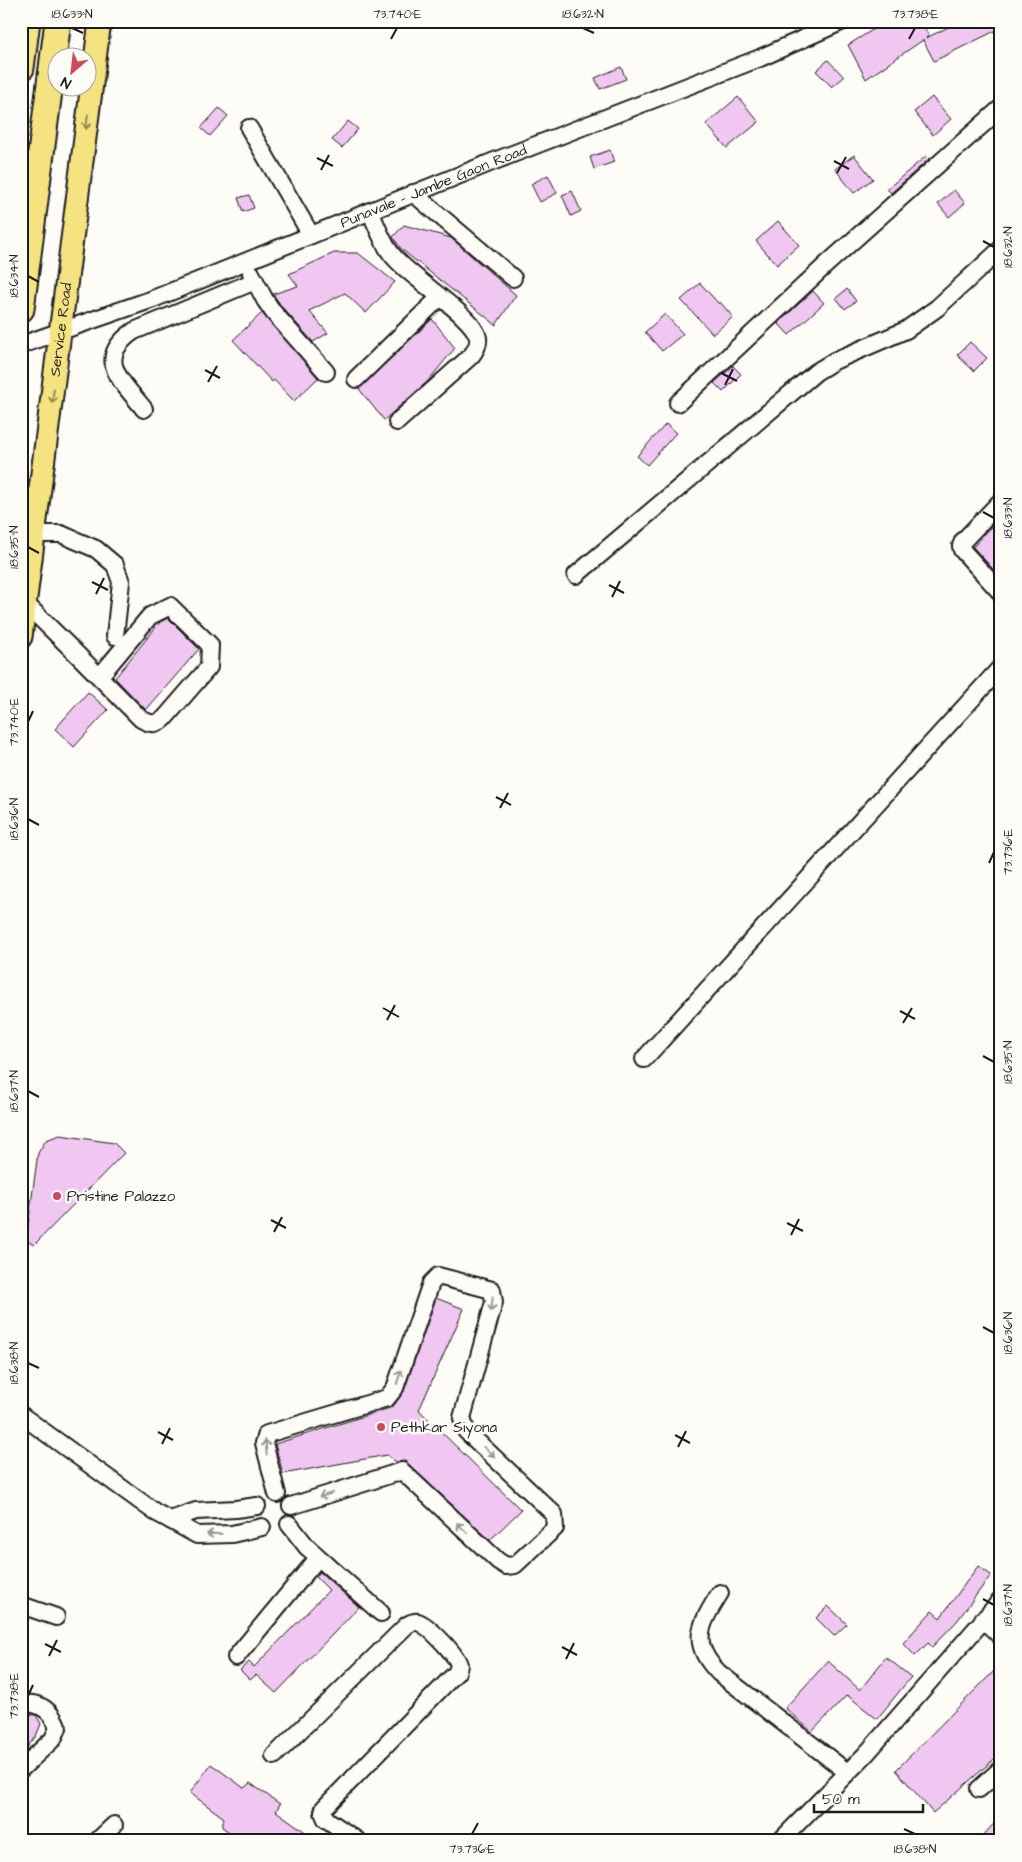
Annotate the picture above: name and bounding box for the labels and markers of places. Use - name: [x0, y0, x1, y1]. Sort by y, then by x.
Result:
- place label: Pristine Palazzo: [67, 1186, 176, 1207]
- marker: Pristine Palazzo: [51, 1190, 63, 1202]
- place label: Pethkar Siyona: [391, 1417, 497, 1439]
- marker: Pethkar Siyona: [375, 1421, 387, 1433]

